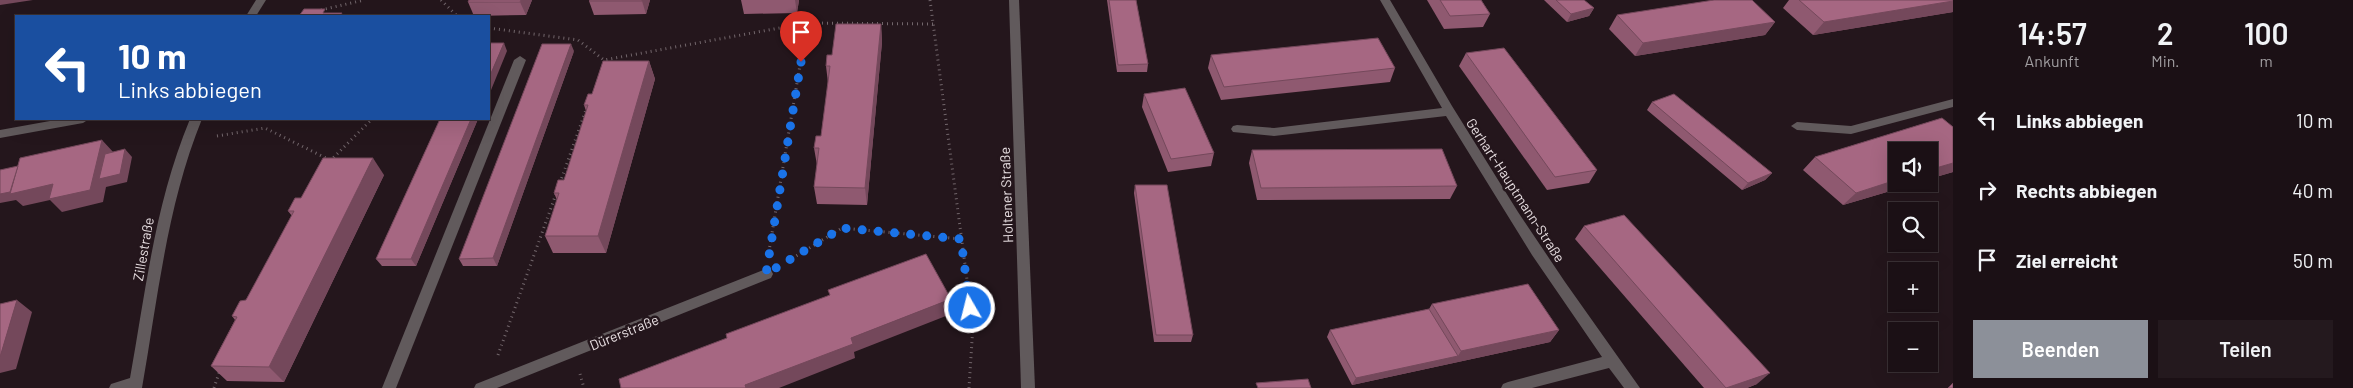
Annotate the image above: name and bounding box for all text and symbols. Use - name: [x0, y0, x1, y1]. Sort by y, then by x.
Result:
- pin: [780, 11, 822, 62]
- text: 14:57: [2017, 15, 2087, 51]
- text: 2: [2157, 15, 2174, 51]
- text: 100: [2244, 15, 2289, 51]
- icon: arrive: [787, 18, 815, 46]
- text: 10 m: [118, 34, 187, 76]
- icon: left: [35, 35, 100, 100]
- text: Ankunft: [2025, 51, 2080, 70]
- text: Min.: [2151, 51, 2179, 70]
- text: m: [2260, 51, 2273, 70]
- text: Links abbiegen: [118, 76, 262, 102]
- icon: left: [1973, 106, 2001, 134]
- text: Links abbiegen: [2016, 109, 2143, 132]
- text: 10 m: [2296, 109, 2333, 132]
- street label: Gerhart-Hauptmann-Straße: [1463, 115, 1569, 265]
- map controls: [1888, 142, 1938, 372]
- button: sound: [1888, 142, 1938, 192]
- street label: Holtener Straße: [996, 147, 1016, 243]
- icon: right: [1973, 176, 2001, 204]
- text: Rechts abbiegen: [2016, 179, 2157, 202]
- text: 40 m: [2292, 179, 2333, 202]
- button: search: [1888, 202, 1938, 252]
- street label: Zillestraße: [129, 216, 157, 282]
- icon: arrive: [1973, 246, 2001, 274]
- text: Ziel erreicht: [2016, 249, 2118, 272]
- text: 50 m: [2293, 249, 2333, 272]
- button: +: [1888, 262, 1938, 312]
- position arrow: [943, 281, 995, 333]
- street label: Dürerstraße: [587, 310, 661, 354]
- button: Beenden: [1973, 320, 2148, 378]
- button: Teilen: [2158, 320, 2333, 378]
- button: −: [1888, 322, 1938, 372]

